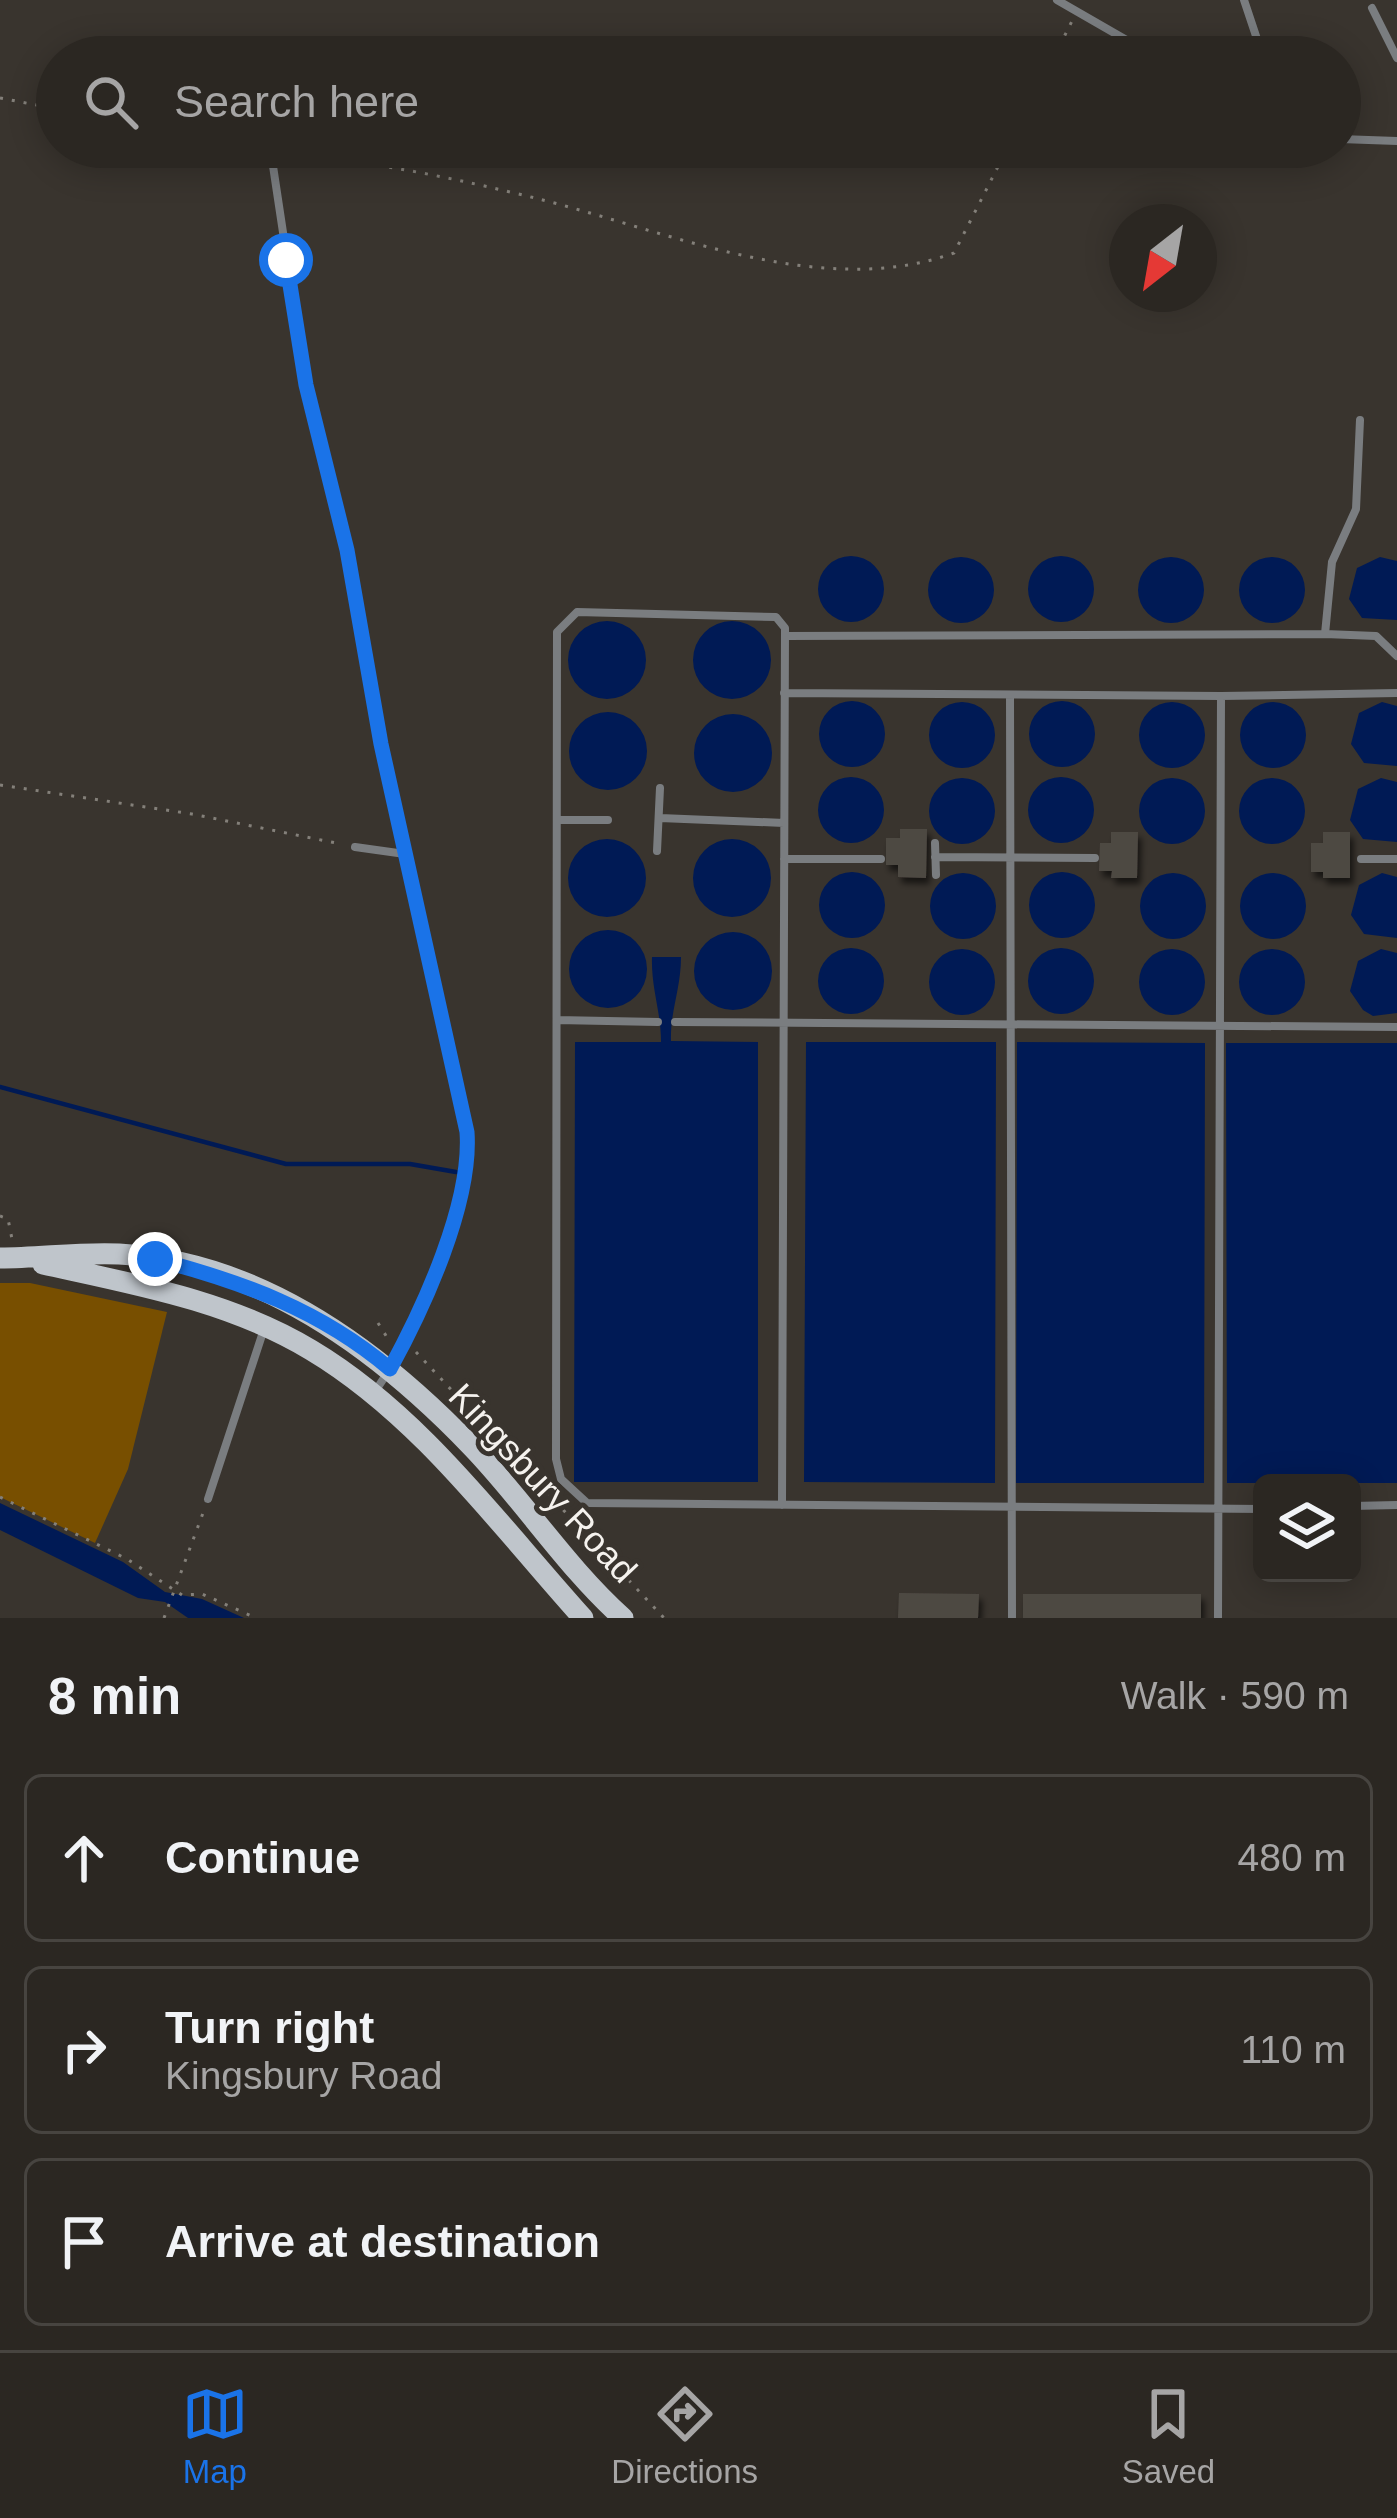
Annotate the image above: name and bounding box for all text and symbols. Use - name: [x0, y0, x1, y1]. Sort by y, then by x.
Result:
- search box: [36, 36, 1361, 168]
- icon: search: [78, 69, 144, 135]
- text: Search here: [174, 76, 419, 127]
- north arrow: [1109, 204, 1217, 312]
- route start: [259, 233, 313, 287]
- route end: [128, 1232, 182, 1286]
- street label: Kingsbury Road: [441, 1375, 645, 1591]
- map controls: [1253, 1474, 1361, 1582]
- button: layers: [1253, 1474, 1361, 1582]
- text: 8 min: [48, 1668, 181, 1725]
- text: Walk · 590 m: [1121, 1674, 1349, 1717]
- icon: ahead: [51, 1825, 117, 1891]
- text: Continue: [165, 1832, 360, 1883]
- text: 480 m: [1238, 1836, 1346, 1879]
- text: Turn right: [165, 2002, 374, 2053]
- icon: right: [51, 2017, 117, 2083]
- text: 110 m: [1241, 2028, 1346, 2071]
- text: Kingsbury Road: [165, 2054, 443, 2097]
- icon: arrive: [51, 2209, 117, 2275]
- text: Arrive at destination: [165, 2216, 600, 2267]
- tab: Map: [182, 2381, 248, 2491]
- tab: Directions: [611, 2381, 758, 2491]
- tab: Saved: [1122, 2381, 1215, 2491]

